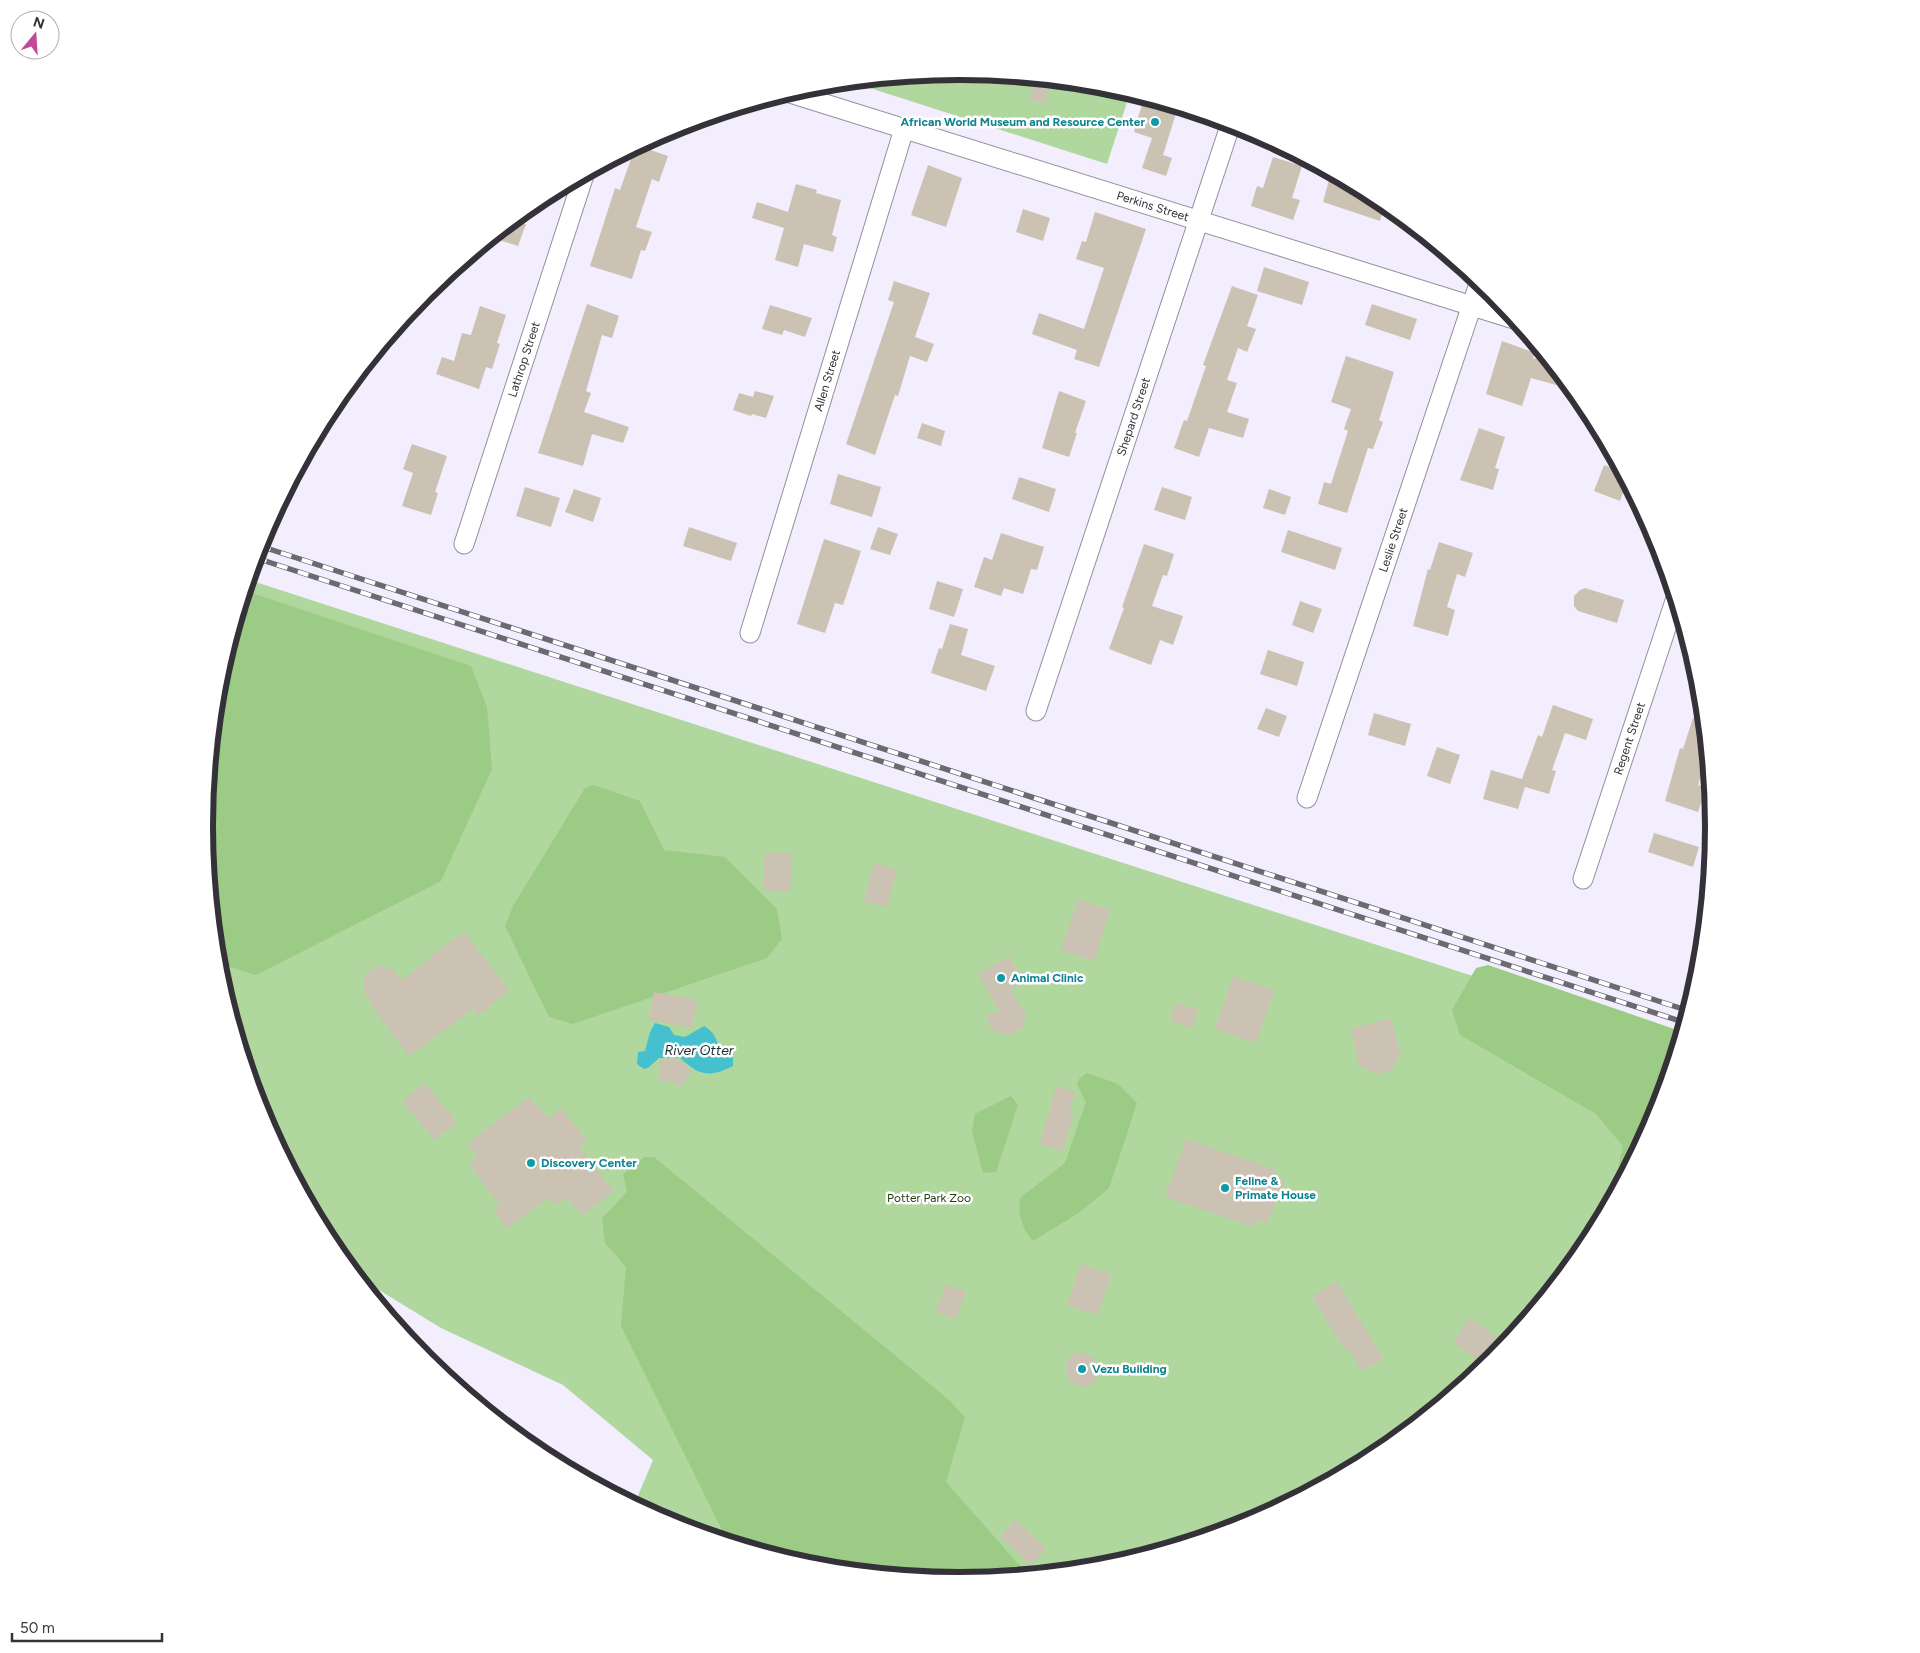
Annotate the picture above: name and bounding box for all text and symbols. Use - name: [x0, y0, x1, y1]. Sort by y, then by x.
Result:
- north arrow: [10, 10, 60, 60]
- text: N: [31, 13, 47, 33]
- place label: African World Museum and Resource Center: [900, 115, 1145, 129]
- marker: African World Museum and Resource Center: [1149, 116, 1161, 128]
- street label: Perkins Street: [1115, 188, 1191, 224]
- street label: Lathrop Street: [505, 320, 543, 399]
- street label: Allen Street: [811, 348, 843, 413]
- street label: Shepard Street: [1114, 375, 1153, 458]
- street label: Leslie Street: [1376, 506, 1411, 574]
- street label: Regent Street: [1611, 700, 1648, 777]
- place label: Animal Clinic: [1011, 971, 1084, 985]
- marker: Animal Clinic: [995, 972, 1007, 984]
- water label: River Otter: [664, 1042, 735, 1059]
- place label: Discovery Center: [541, 1156, 637, 1170]
- marker: Discovery Center: [525, 1157, 537, 1169]
- place label: Feline & Primate House: [1235, 1174, 1316, 1202]
- marker: Feline & Primate House: [1219, 1182, 1231, 1194]
- park label: Potter Park Zoo: [887, 1191, 971, 1205]
- place label: Vezu Building: [1092, 1362, 1167, 1376]
- marker: Vezu Building: [1076, 1363, 1088, 1375]
- scale bar: [12, 1610, 162, 1642]
- text: 50 m: [20, 1619, 55, 1637]

